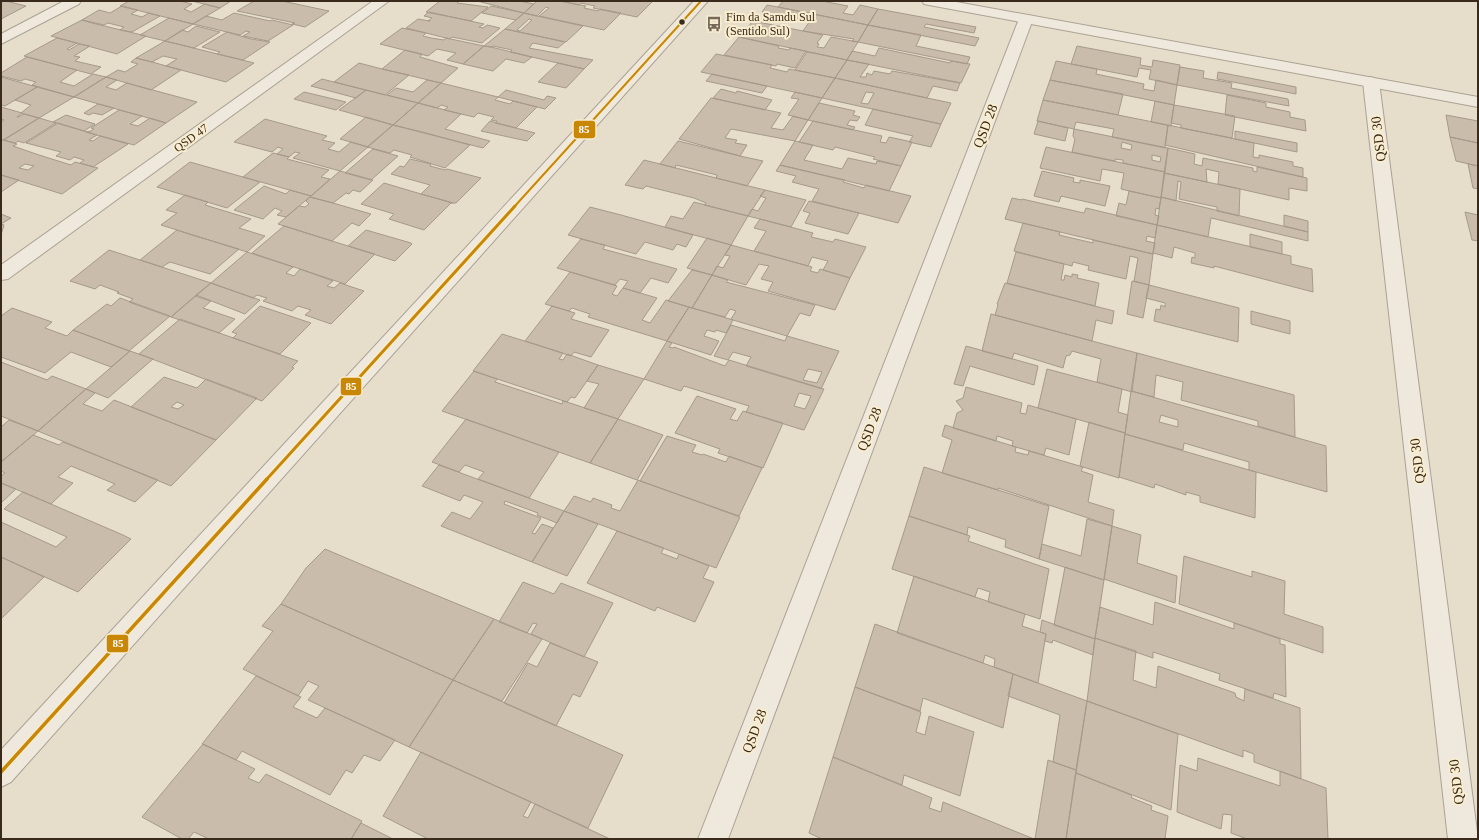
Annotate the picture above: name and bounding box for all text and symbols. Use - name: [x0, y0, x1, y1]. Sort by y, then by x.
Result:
- place label: Fim da Samdu Sul (Sentido Sul): [726, 10, 816, 38]
- bus stop icon: Fim da Samdu Sul (Sentido Sul): [705, 15, 723, 33]
- unlabelled marker: [677, 17, 687, 27]
- street label: QSD 28: [970, 102, 1001, 150]
- street label: QSD 30: [1368, 115, 1389, 162]
- line badge: 85: [573, 120, 596, 139]
- street label: QSD 47: [171, 121, 211, 155]
- text: 85: [579, 123, 590, 135]
- line badge: 85: [340, 377, 362, 396]
- text: 85: [346, 380, 357, 392]
- street label: QSD 28: [854, 405, 885, 453]
- street label: QSD 30: [1407, 437, 1428, 484]
- line badge: 85: [106, 634, 129, 653]
- text: 85: [113, 637, 124, 649]
- street label: QSD 28: [739, 707, 770, 755]
- street label: QSD 30: [1446, 758, 1467, 805]

